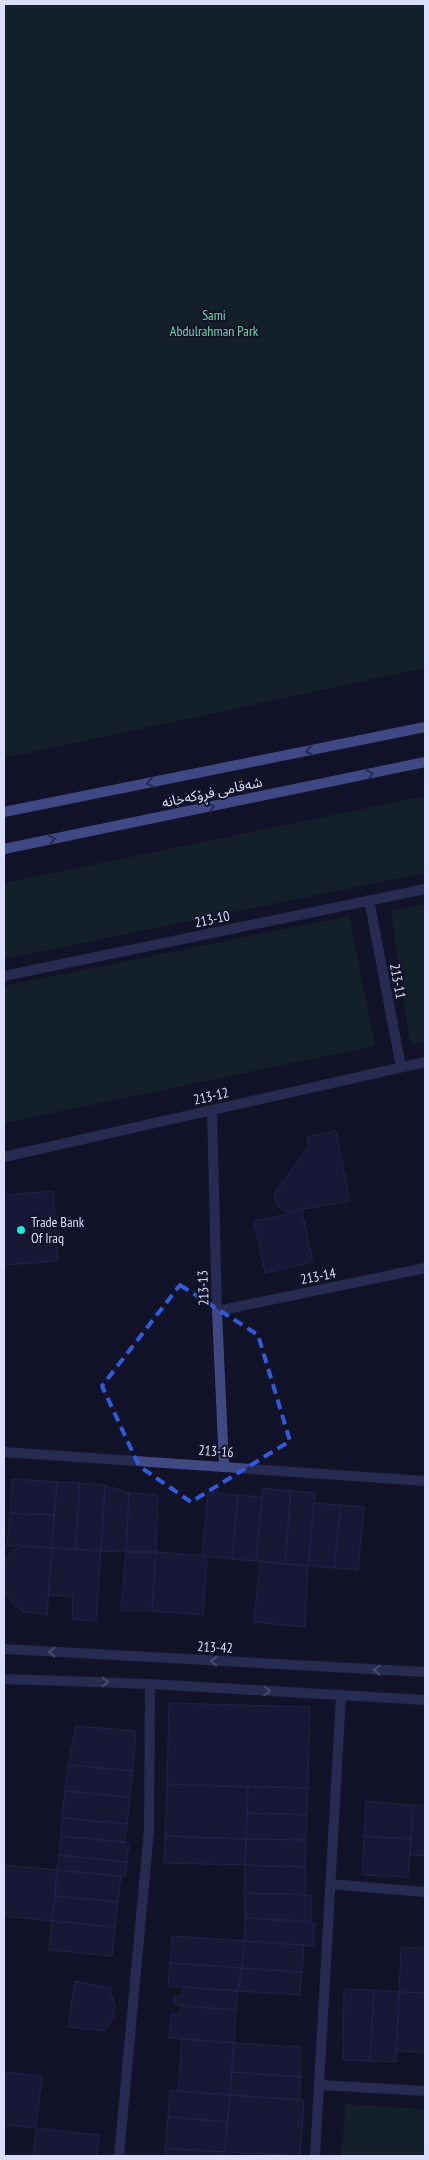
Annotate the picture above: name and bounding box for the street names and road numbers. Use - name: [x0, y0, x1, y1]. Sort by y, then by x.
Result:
- street label: شەقامی فڕۆکەخانە: [160, 773, 265, 814]
- street label: 213-10: [193, 906, 231, 932]
- street label: 213-11: [386, 962, 410, 1000]
- street label: 213-12: [192, 1083, 230, 1109]
- street label: 213-14: [299, 1264, 338, 1288]
- street label: 213-13: [193, 1270, 213, 1306]
- street label: 213-16: [198, 1441, 234, 1461]
- street label: 213-42: [197, 1637, 233, 1657]

